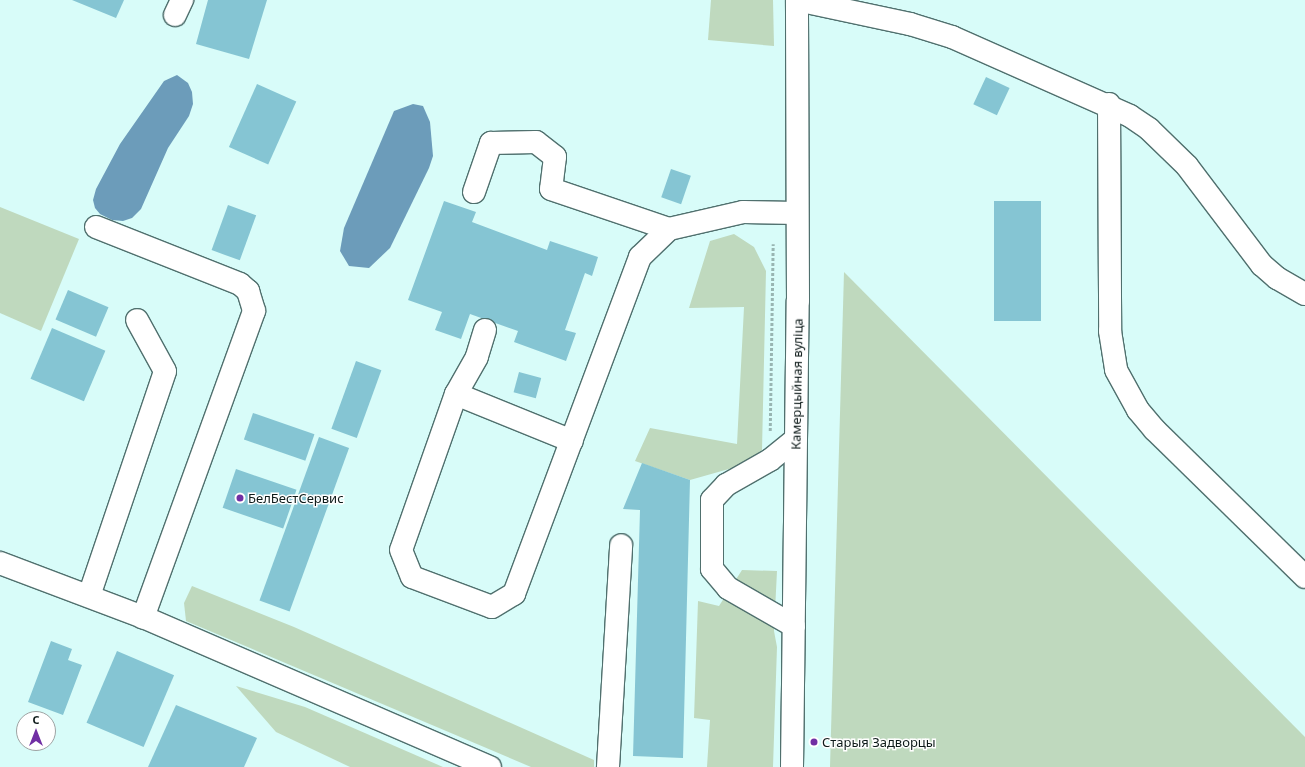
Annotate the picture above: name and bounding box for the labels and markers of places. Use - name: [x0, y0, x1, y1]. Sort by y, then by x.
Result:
- place label: БелБестСервис: [248, 490, 344, 506]
- marker: БелБестСервис: [235, 493, 245, 503]
- place label: Старыя Задворцы: [822, 734, 936, 750]
- marker: Старыя Задворцы: [809, 737, 819, 747]

